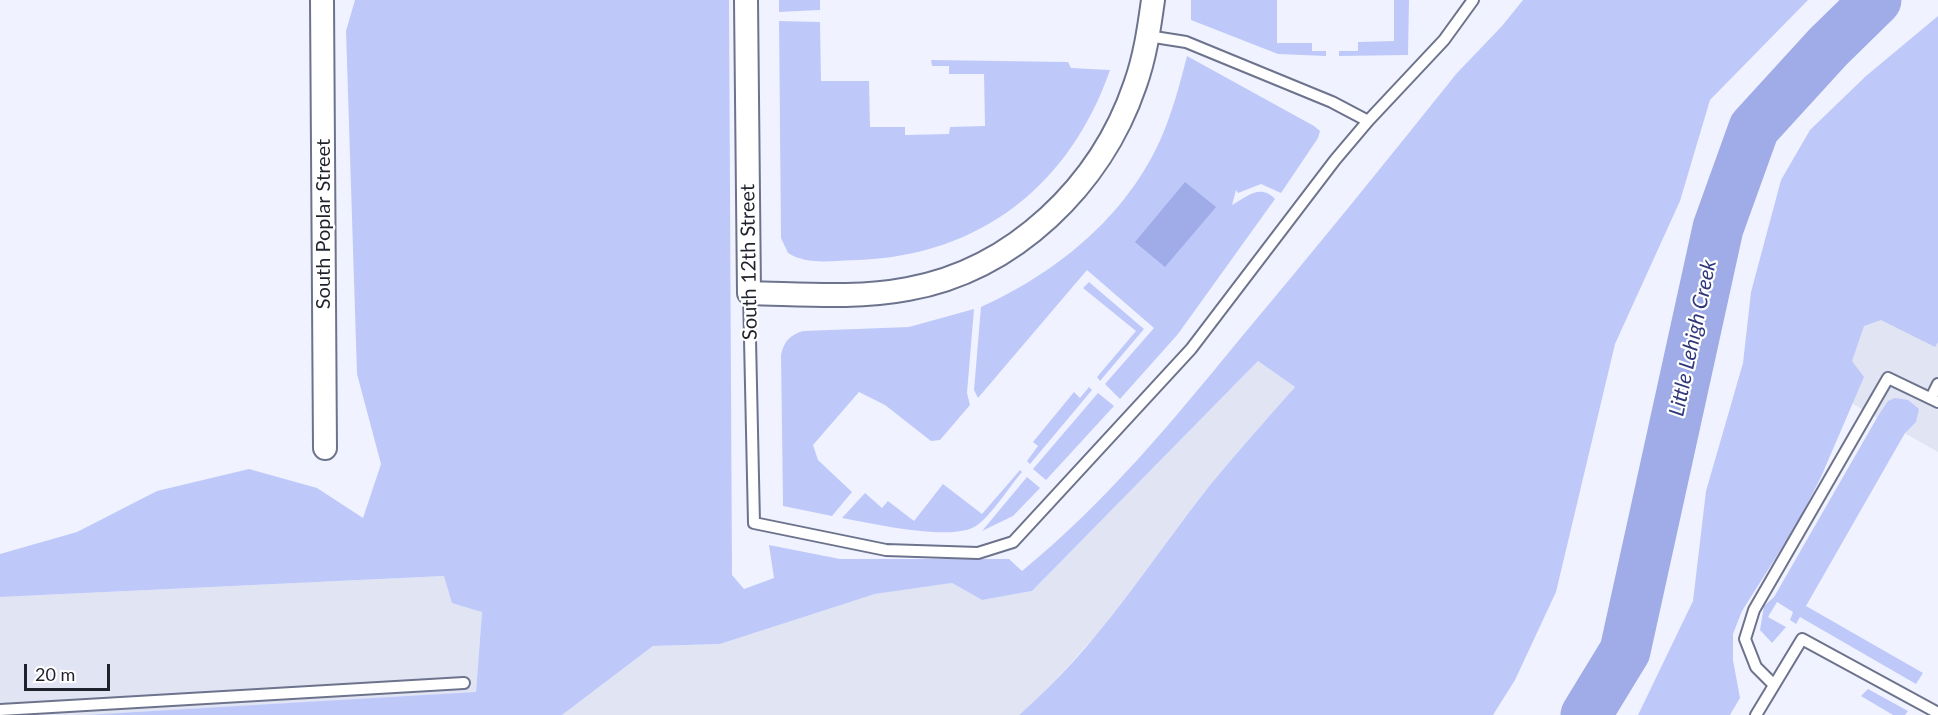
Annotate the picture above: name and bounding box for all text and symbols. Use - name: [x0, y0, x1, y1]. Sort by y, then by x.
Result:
- street label: South Poplar Street: [312, 139, 336, 309]
- street label: South 12th Street: [736, 184, 762, 340]
- water label: Little Lehigh Creek: [1664, 257, 1722, 419]
- scale bar: [27, 652, 112, 690]
- text: 20 m: [35, 663, 75, 685]

